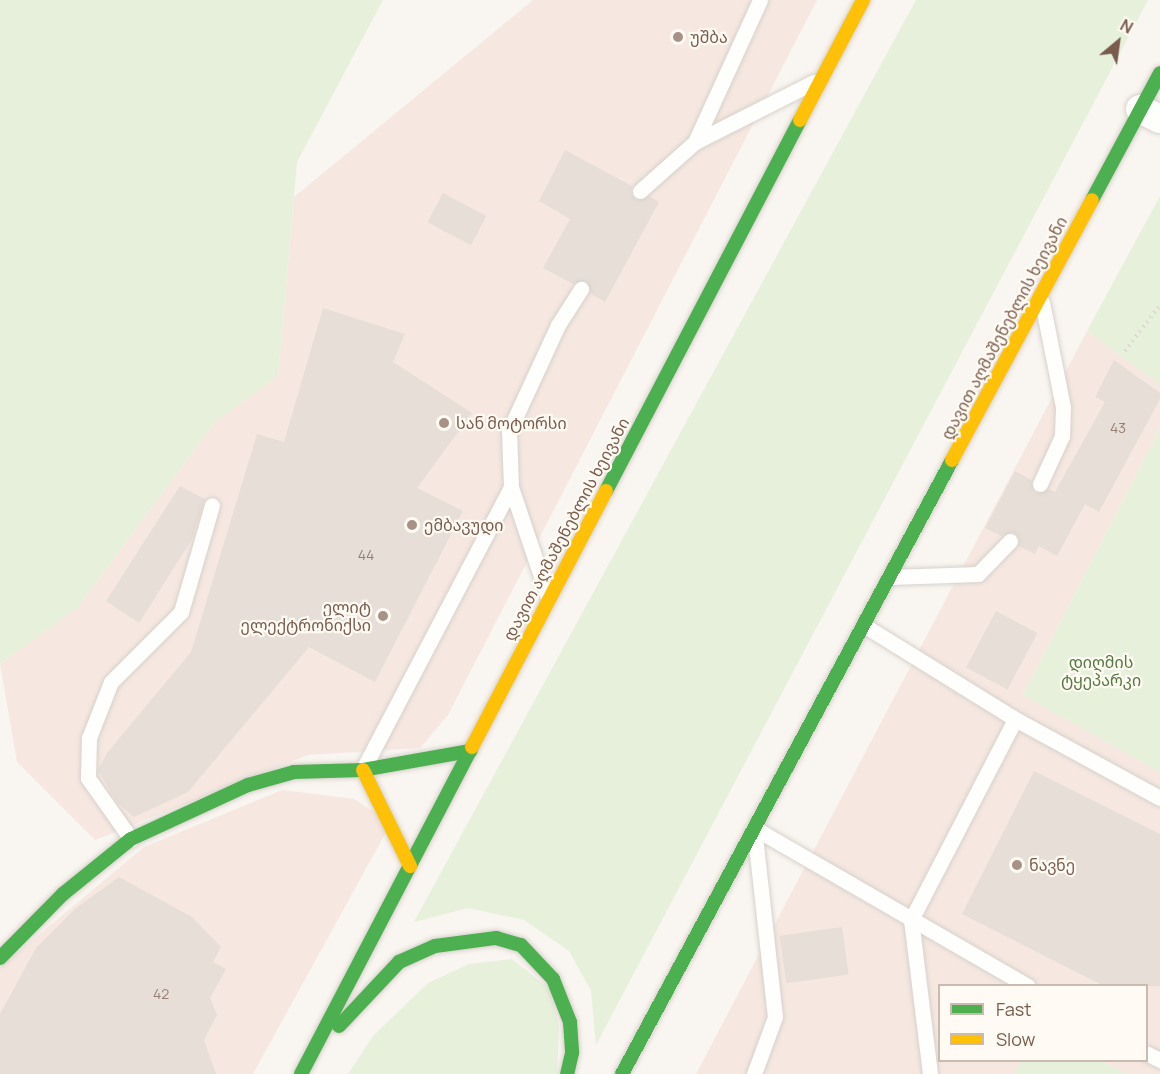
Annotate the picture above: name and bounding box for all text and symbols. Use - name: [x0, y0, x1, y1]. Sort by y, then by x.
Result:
- north arrow: [1088, 12, 1148, 72]
- text: N: [1116, 14, 1137, 39]
- place label: უშბა: [690, 27, 728, 47]
- marker: უშბა: [671, 30, 685, 44]
- street label: დავით აღმაშენებლის ხეივანი: [937, 213, 1071, 443]
- place label: სან მოტორსი: [456, 413, 567, 433]
- street label: დავით აღმაშენებლის ხეივანი: [499, 414, 633, 644]
- marker: სან მოტორსი: [437, 416, 451, 430]
- house number: 43: [1110, 420, 1126, 436]
- place label: ემბავუდი: [424, 515, 503, 535]
- marker: ემბავუდი: [405, 518, 419, 532]
- house number: 44: [358, 547, 374, 563]
- place label: ელიტ ელექტრონიქსი: [241, 597, 371, 635]
- marker: ელიტ ელექტრონიქსი: [376, 609, 390, 623]
- park label: დიღმის ტყეპარკი: [1061, 652, 1141, 690]
- place label: ნავნე: [1029, 855, 1075, 875]
- marker: ნავნე: [1010, 858, 1024, 872]
- legend: [938, 984, 1148, 1062]
- house number: 42: [153, 986, 169, 1002]
- text: Fast: [996, 997, 1031, 1021]
- text: Slow: [996, 1027, 1035, 1051]

